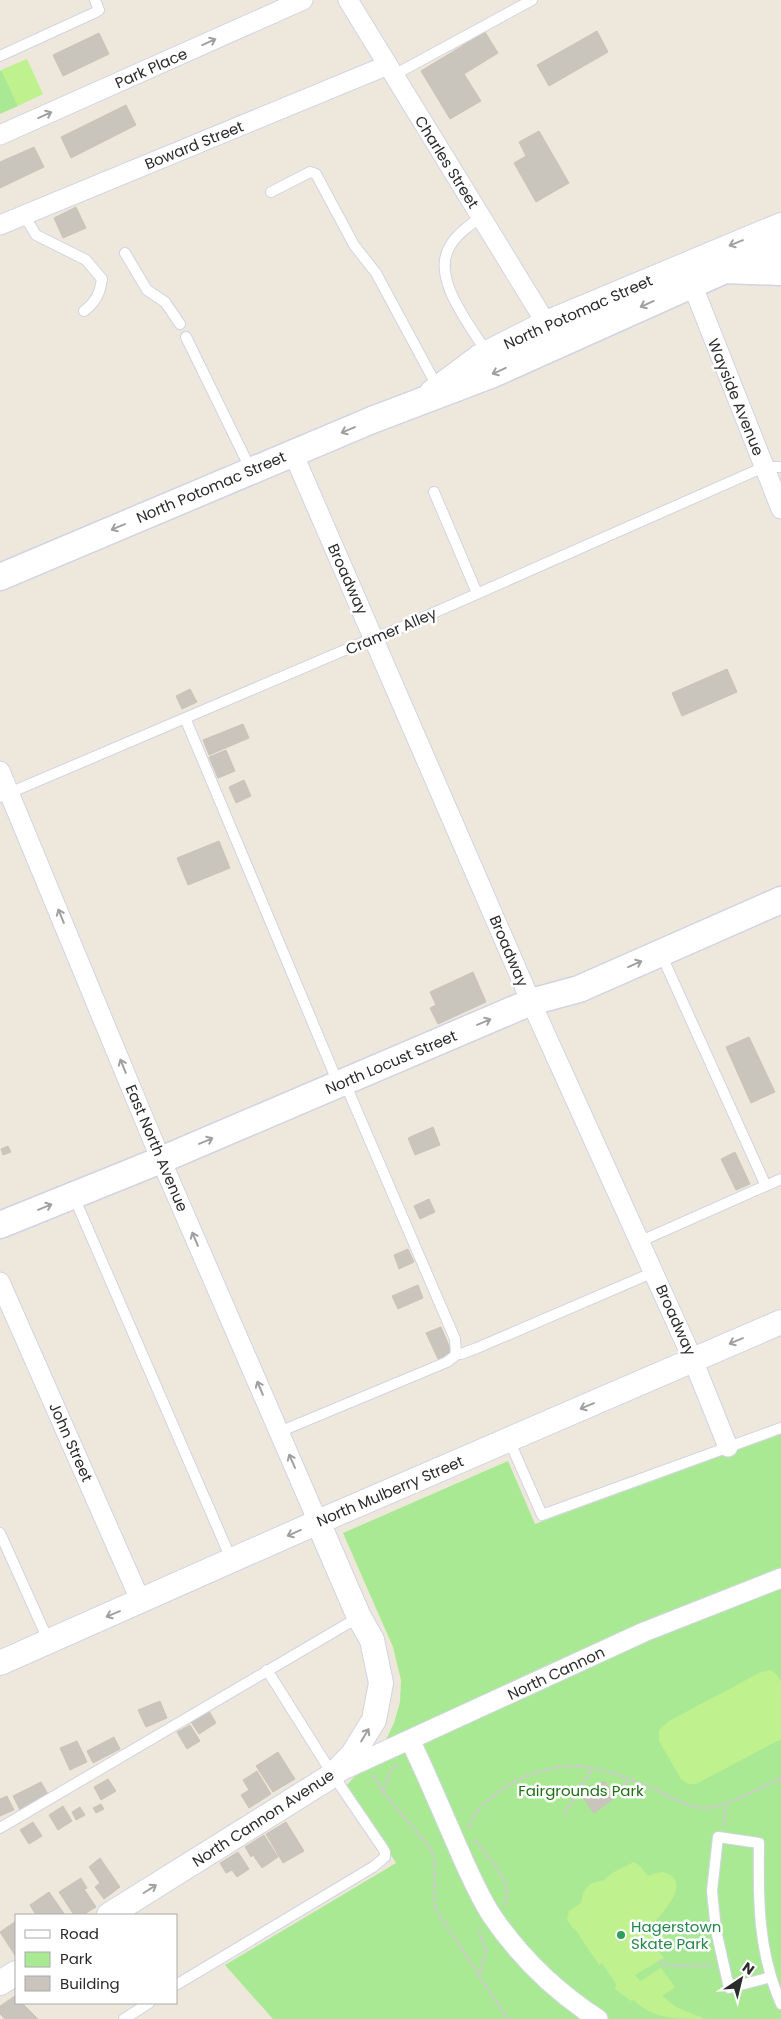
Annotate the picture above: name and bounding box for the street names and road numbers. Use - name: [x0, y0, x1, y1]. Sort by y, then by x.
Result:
- street label: Park Place: [112, 43, 190, 93]
- street label: Charles Street: [410, 112, 484, 212]
- street label: Boward Street: [141, 116, 247, 174]
- street label: North Potomac Street: [500, 270, 656, 354]
- street label: Wayside Avenue: [703, 335, 769, 459]
- street label: North Potomac Street: [133, 446, 289, 528]
- street label: Broadway: [323, 540, 373, 618]
- street label: Cramer Alley: [342, 602, 440, 660]
- street label: Broadway: [485, 912, 534, 990]
- street label: North Locust Street: [322, 1025, 460, 1099]
- street label: East North Avenue: [121, 1081, 193, 1215]
- street label: Broadway: [651, 1281, 701, 1359]
- street label: John Street: [44, 1399, 98, 1485]
- street label: North Mulberry Street: [313, 1450, 467, 1532]
- street label: North Cannon: [504, 1641, 608, 1705]
- street label: North Cannon Avenue: [188, 1764, 338, 1872]

